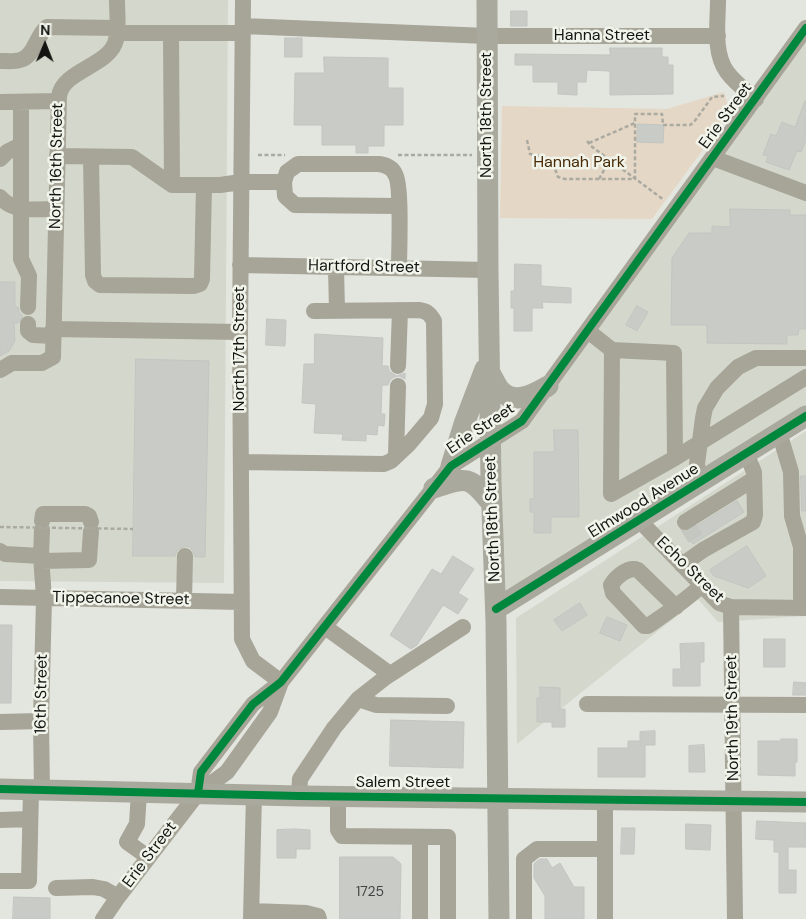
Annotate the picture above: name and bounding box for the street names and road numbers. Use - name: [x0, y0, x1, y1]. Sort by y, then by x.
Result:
- street label: Hanna Street: [554, 26, 650, 46]
- street label: North 18th Street: [477, 52, 497, 178]
- street label: Erie Street: [695, 79, 757, 153]
- street label: North 16th Street: [46, 103, 68, 229]
- street label: Hartford Street: [308, 256, 420, 278]
- street label: North 17th Street: [230, 287, 250, 411]
- street label: Erie Street: [444, 399, 518, 459]
- street label: North 18th Street: [481, 456, 505, 582]
- street label: Elmwood Avenue: [585, 459, 703, 543]
- street label: Echo Street: [652, 533, 728, 607]
- street label: Tippecanoe Street: [52, 588, 190, 610]
- street label: 16th Street: [32, 654, 52, 734]
- street label: North 19th Street: [722, 655, 744, 781]
- street label: Salem Street: [356, 773, 450, 793]
- street label: Erie Street: [119, 818, 181, 892]

